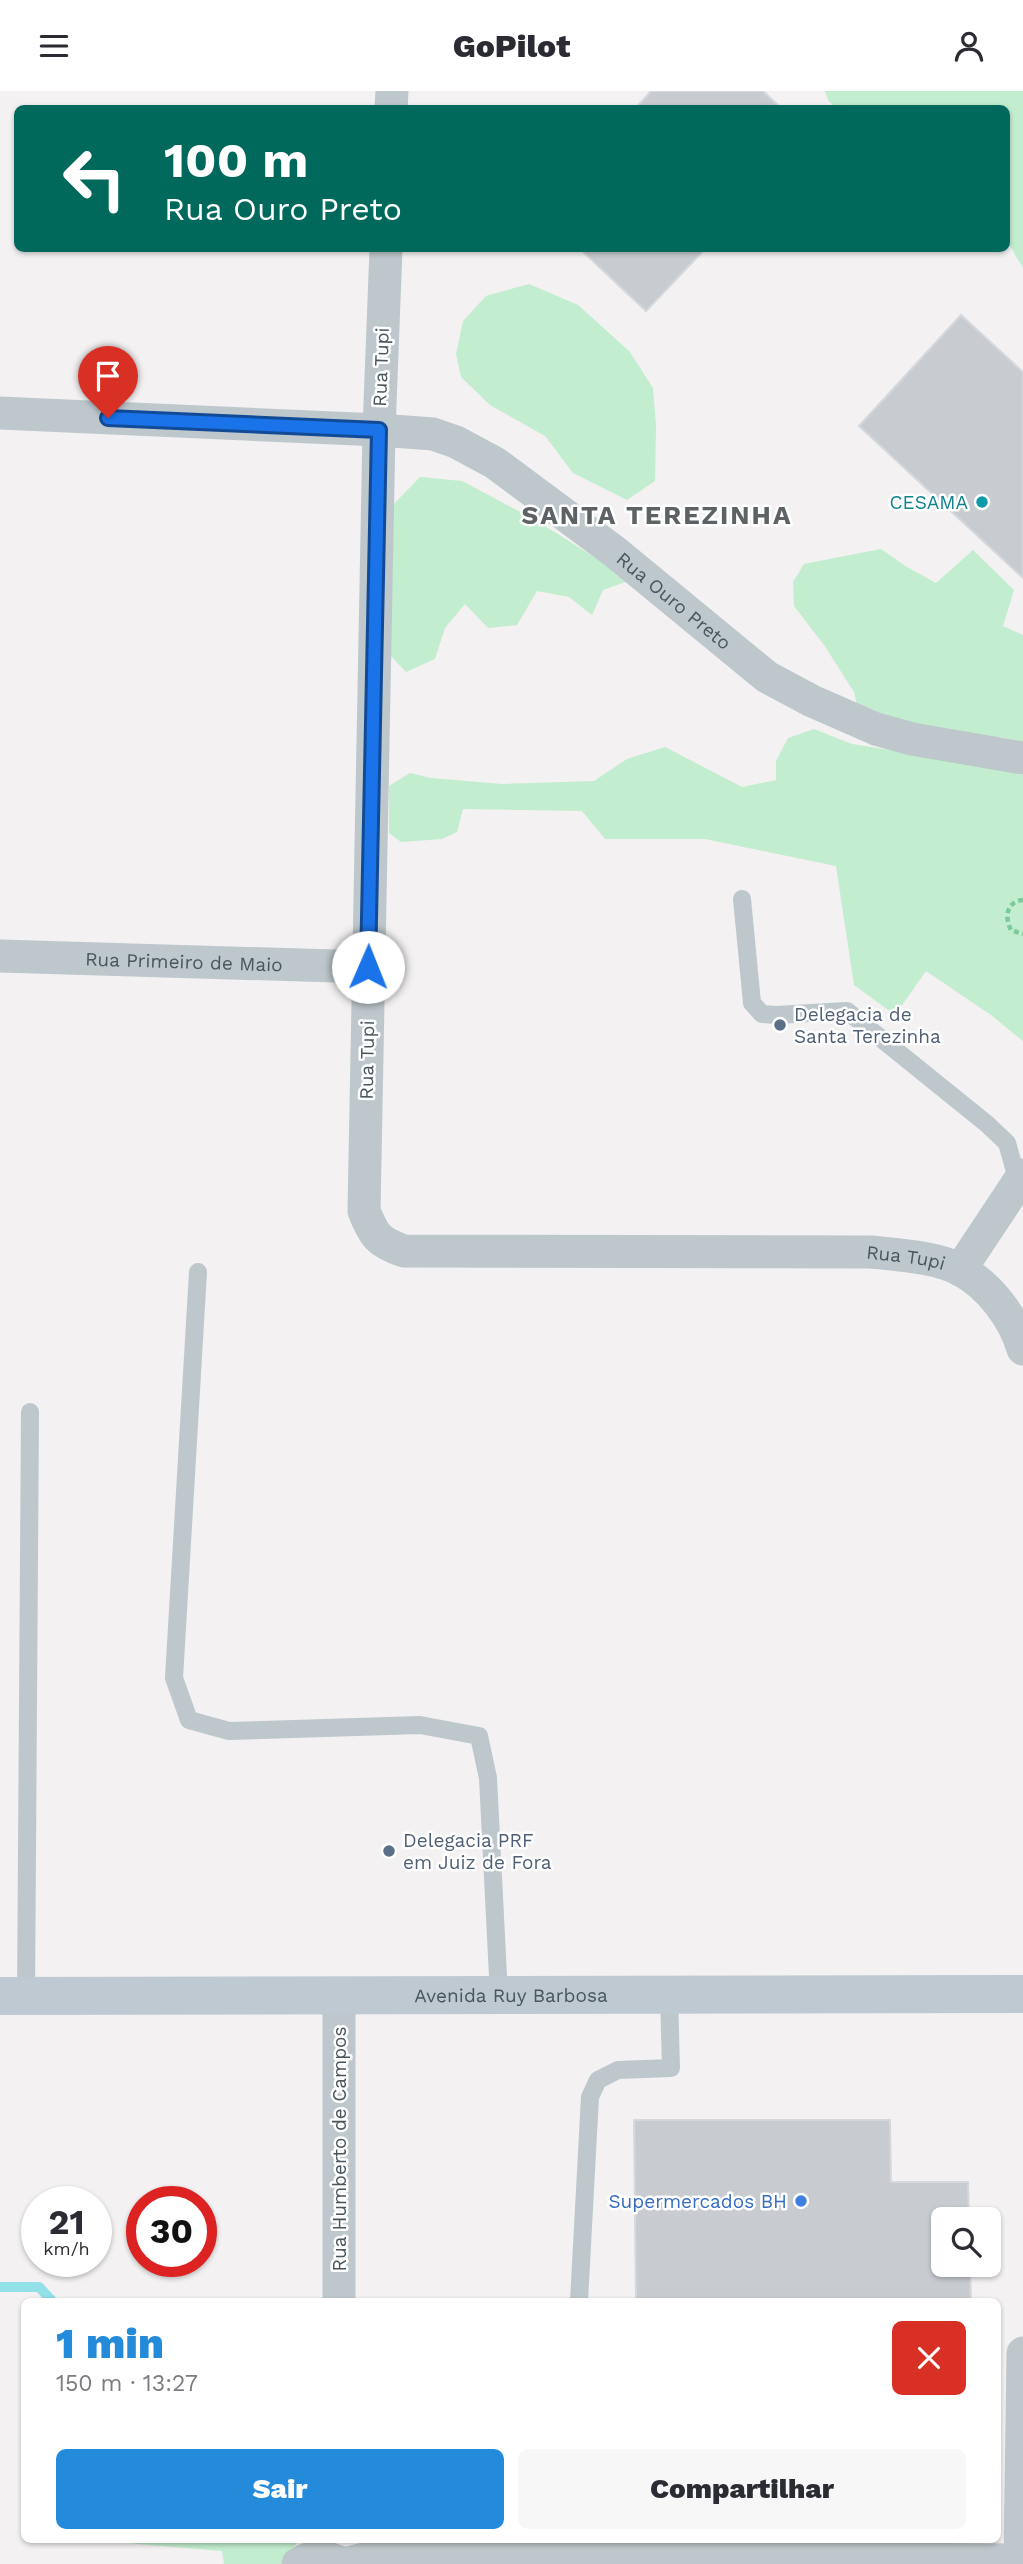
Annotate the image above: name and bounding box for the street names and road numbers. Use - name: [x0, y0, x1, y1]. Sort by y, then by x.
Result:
- street label: Rua Tupi: [368, 327, 394, 407]
- street label: Rua Ouro Preto: [612, 547, 736, 654]
- street label: Rua Primeiro de Maio: [85, 947, 283, 976]
- street label: Rua Tupi: [355, 1020, 379, 1100]
- street label: Rua Tupi: [865, 1240, 948, 1275]
- street label: Avenida Ruy Barbosa: [414, 1983, 608, 2007]
- street label: Rua Humberto de Campos: [328, 2026, 351, 2272]

